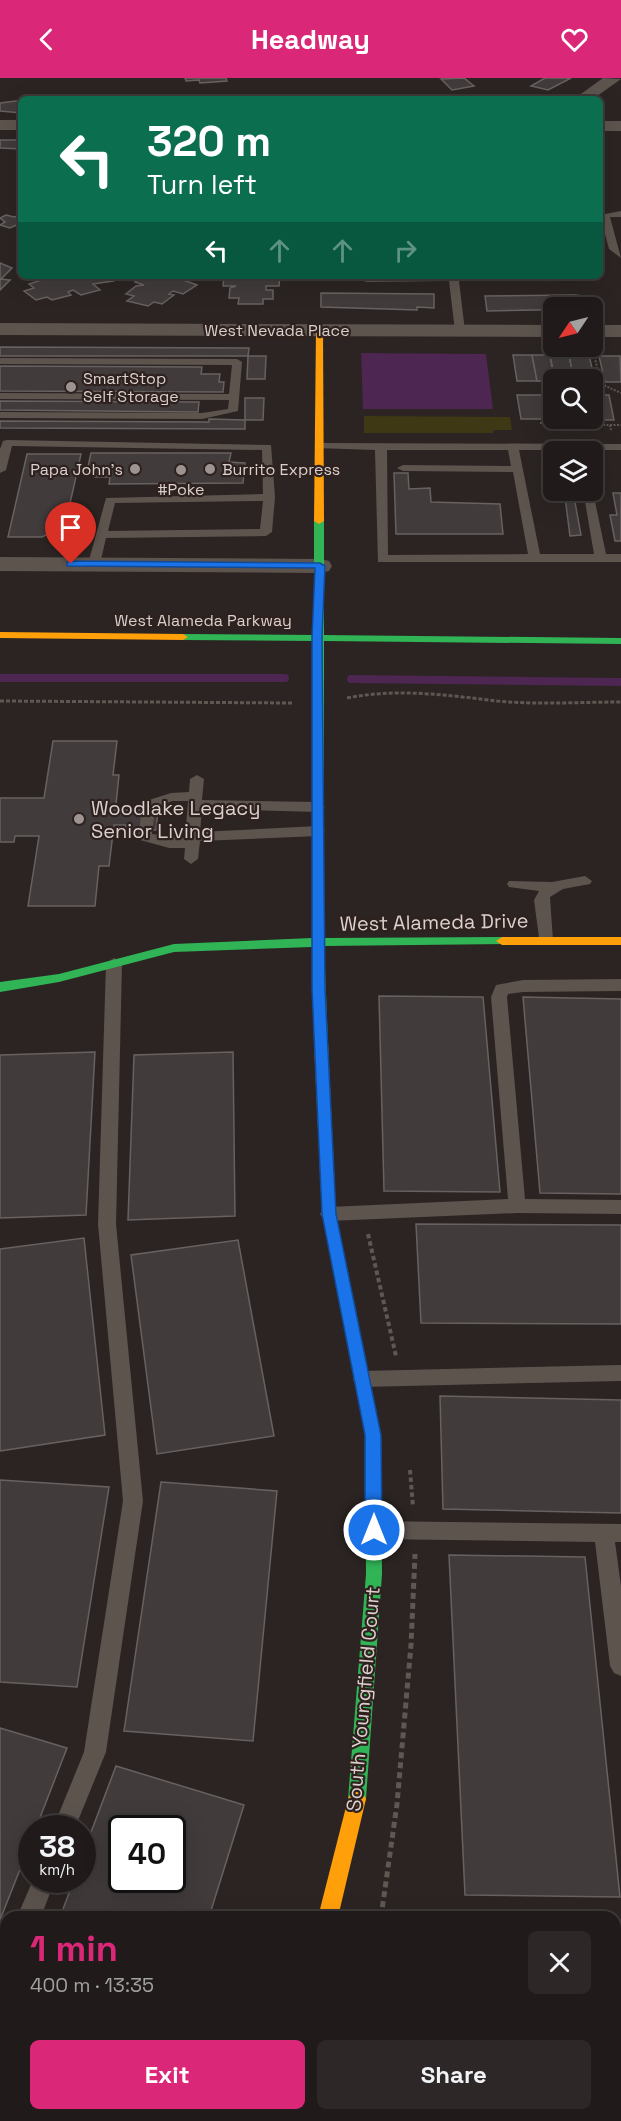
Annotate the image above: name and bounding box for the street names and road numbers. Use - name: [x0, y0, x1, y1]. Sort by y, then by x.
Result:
- street label: West Nevada Place: [204, 320, 350, 341]
- street label: West Alameda Parkway: [114, 610, 292, 631]
- street label: West Alameda Drive: [339, 907, 529, 937]
- street label: South Youngfield Court: [340, 1586, 386, 1812]

